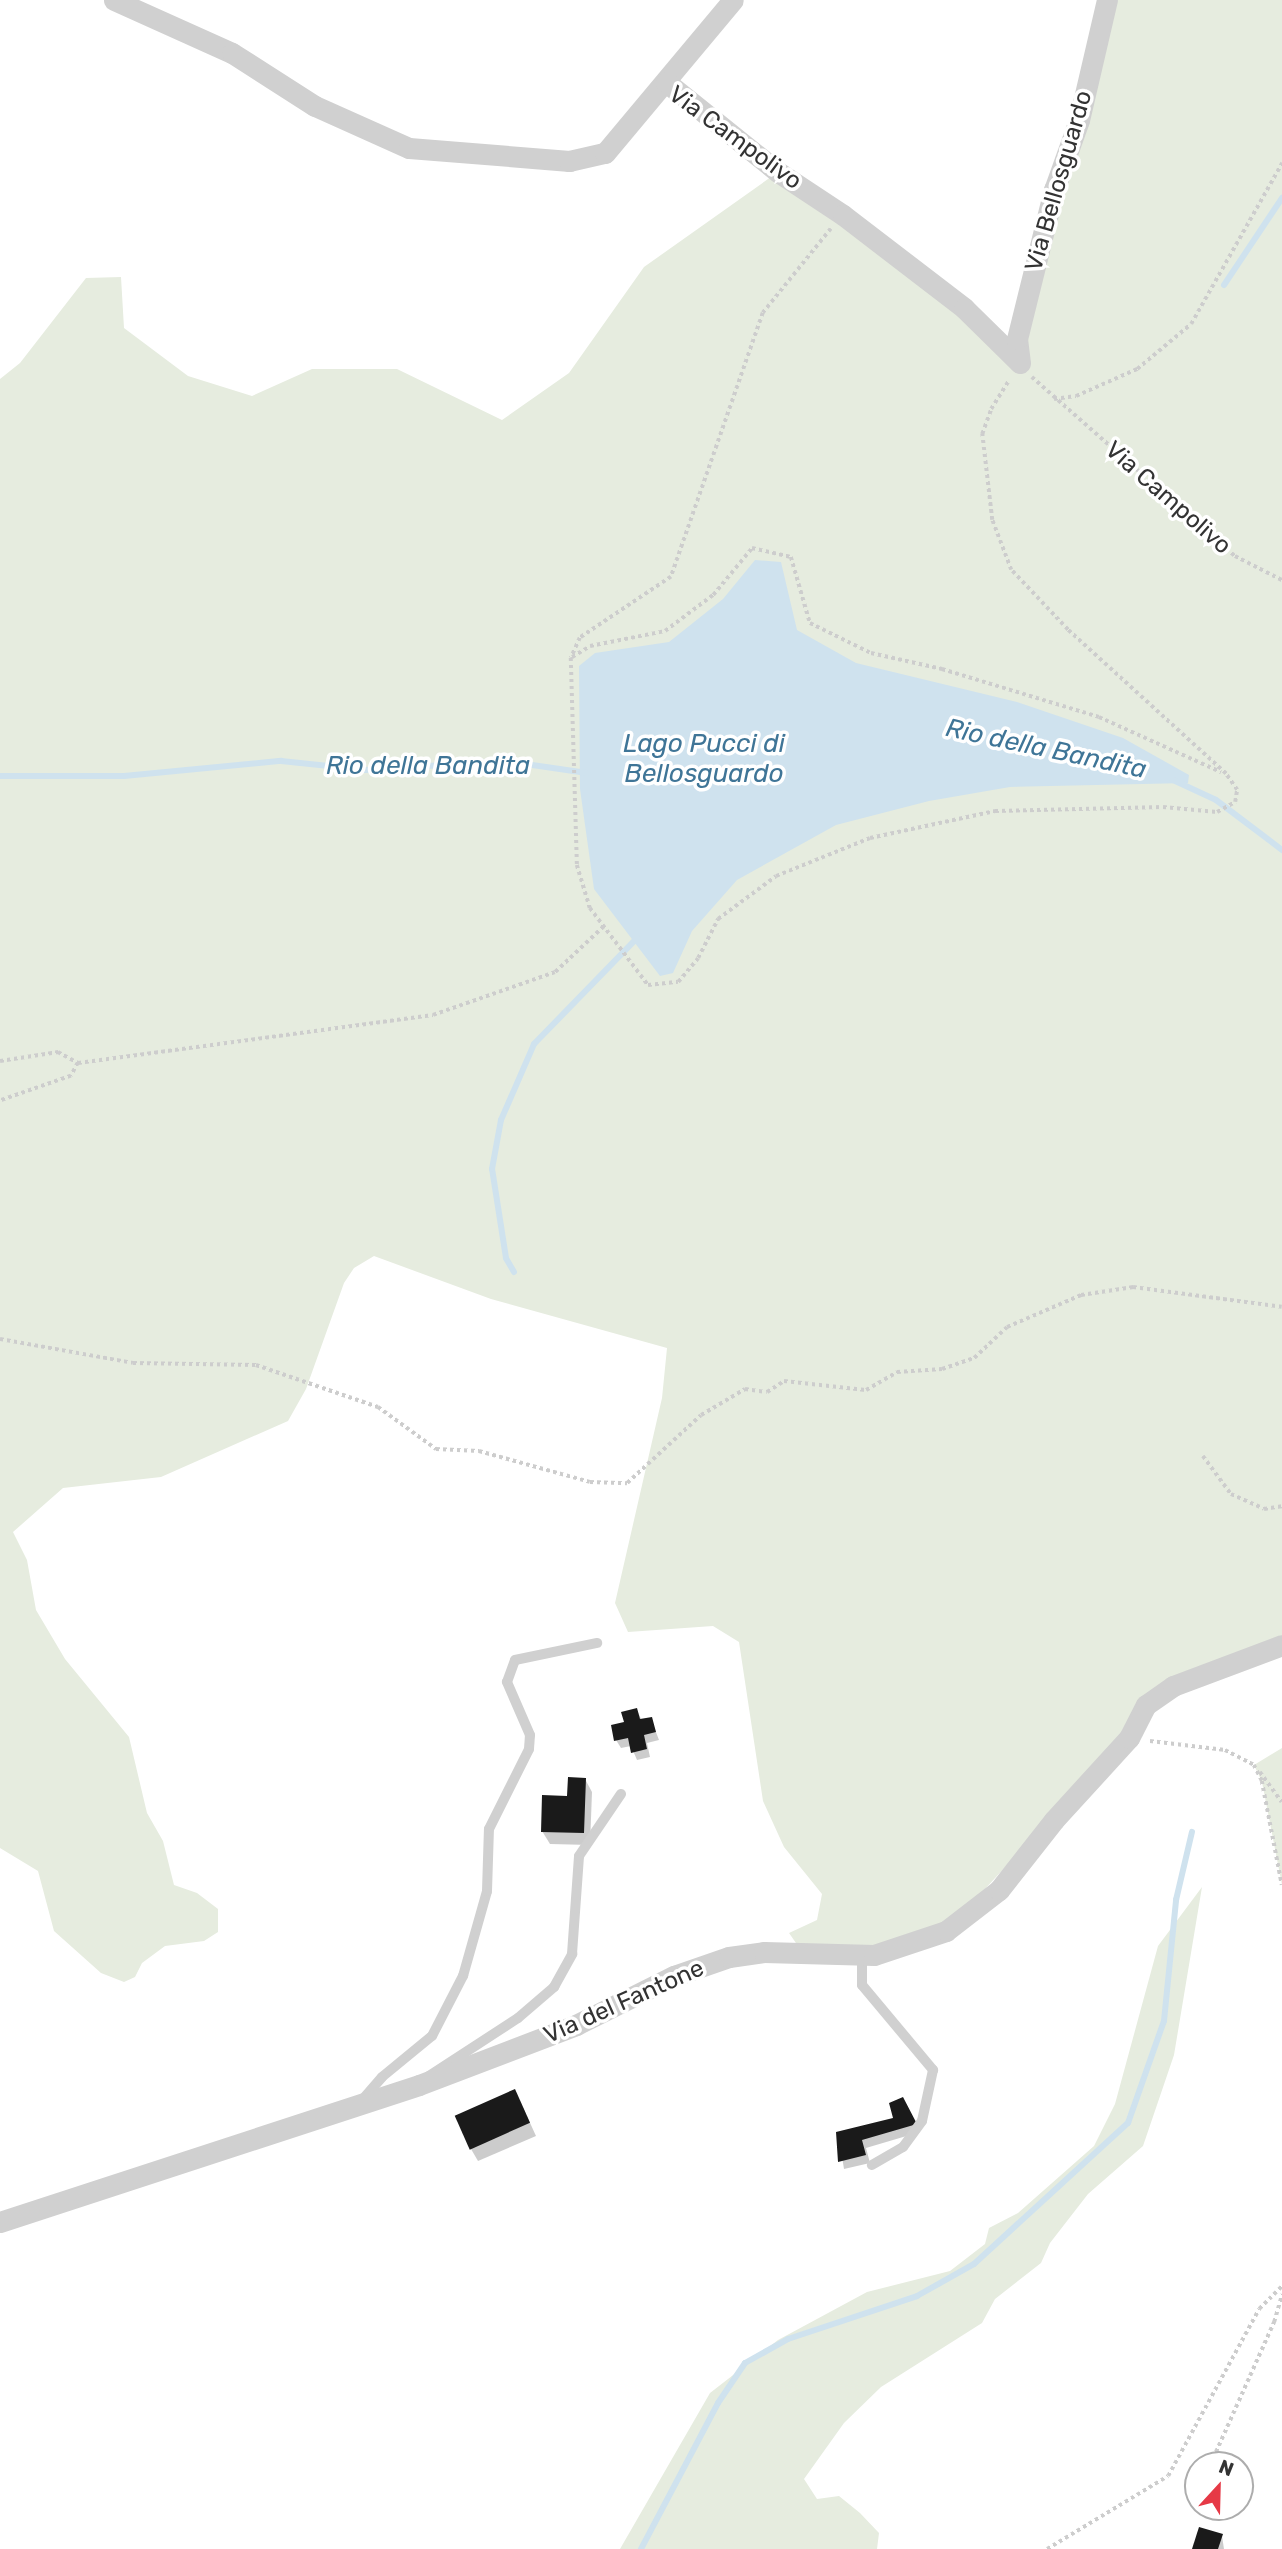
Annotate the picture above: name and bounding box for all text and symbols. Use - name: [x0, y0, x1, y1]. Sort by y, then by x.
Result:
- street label: Via Campolivo: [663, 80, 807, 196]
- street label: Via Bellosguardo: [1019, 87, 1099, 275]
- street label: Via Campolivo: [1099, 435, 1237, 561]
- water label: Rio della Bandita: [943, 712, 1149, 786]
- water label: Lago Pucci di Bellosguardo: [623, 728, 785, 790]
- water label: Rio della Bandita: [326, 750, 530, 782]
- street label: Via del Fantone: [540, 1954, 708, 2050]
- north arrow: [1184, 2451, 1254, 2521]
- text: N: [1216, 2455, 1237, 2481]

